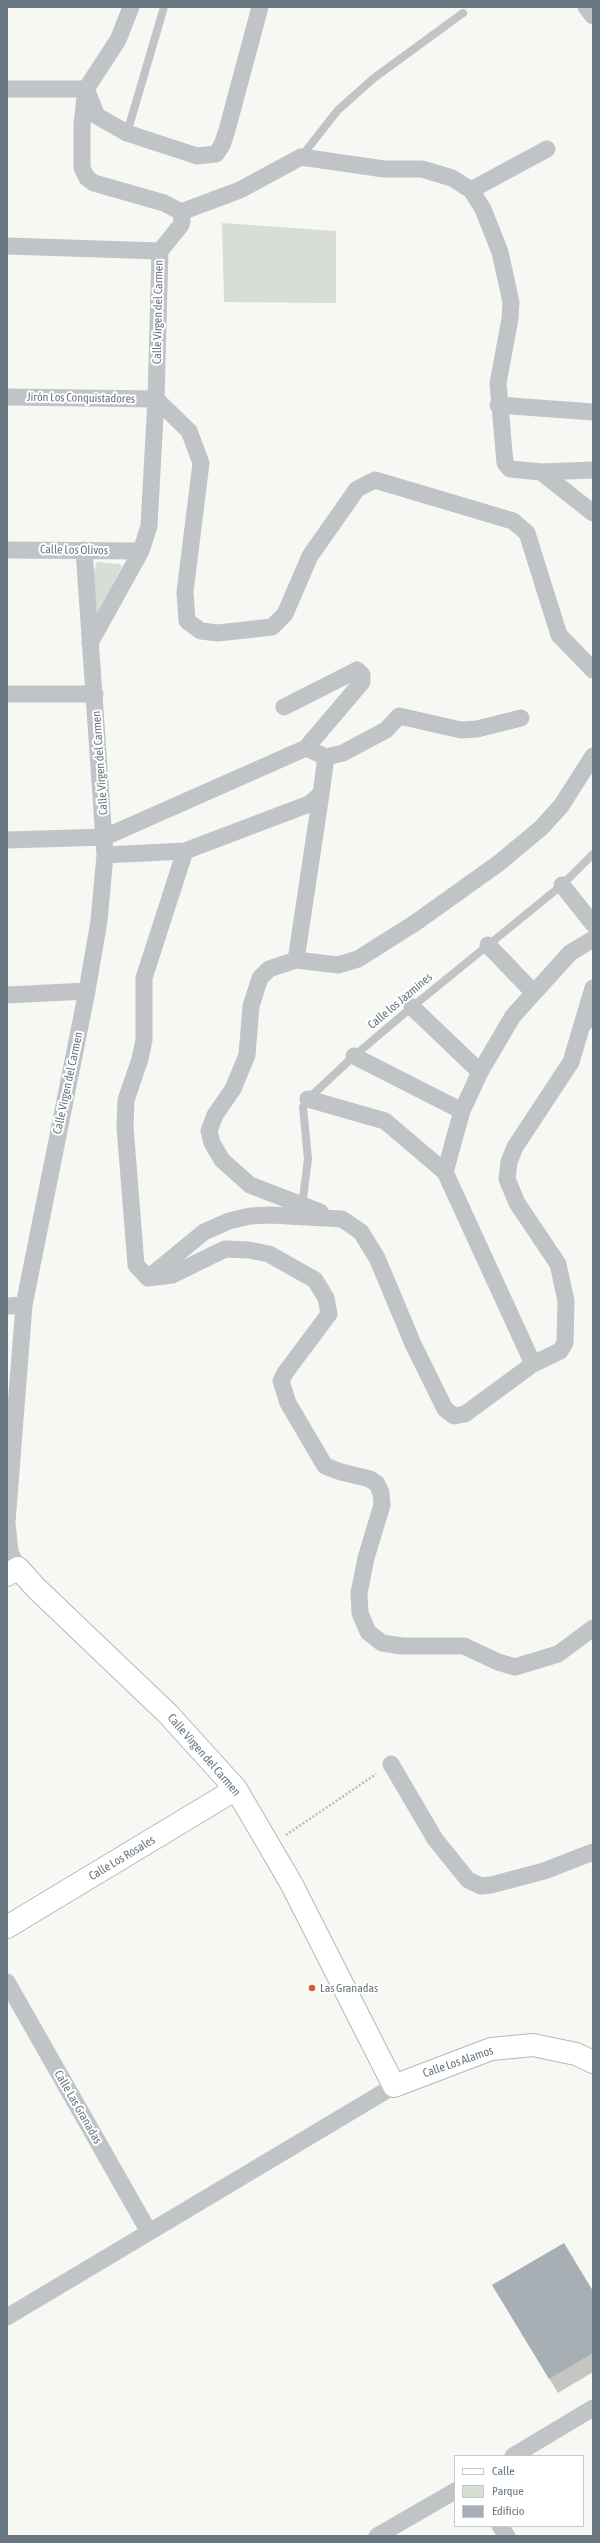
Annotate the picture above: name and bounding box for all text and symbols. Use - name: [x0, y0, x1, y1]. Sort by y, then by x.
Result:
- street label: Calle Virgen del Carmen: [150, 260, 166, 364]
- street label: Jirón Los Conquistadores: [27, 390, 135, 406]
- street label: Calle Los Olivos: [40, 542, 108, 558]
- street label: Calle Virgen del Carmen: [89, 710, 111, 816]
- street label: Calle los Jazmines: [365, 970, 435, 1032]
- street label: Calle Virgen del Carmen: [50, 1030, 86, 1136]
- street label: Calle Virgen del Carmen: [164, 1711, 244, 1799]
- street label: Calle Los Rosales: [86, 1833, 158, 1883]
- place label: Las Granadas: [320, 1981, 378, 1995]
- marker: Las Granadas: [307, 1983, 317, 1993]
- street label: Calle Los Alamos: [421, 2043, 495, 2081]
- street label: Calle Las Granadas: [51, 2068, 105, 2146]
- legend: [454, 2455, 584, 2527]
- text: Calle: [492, 2464, 515, 2478]
- text: Parque: [492, 2484, 524, 2498]
- text: Edificio: [492, 2504, 524, 2518]

